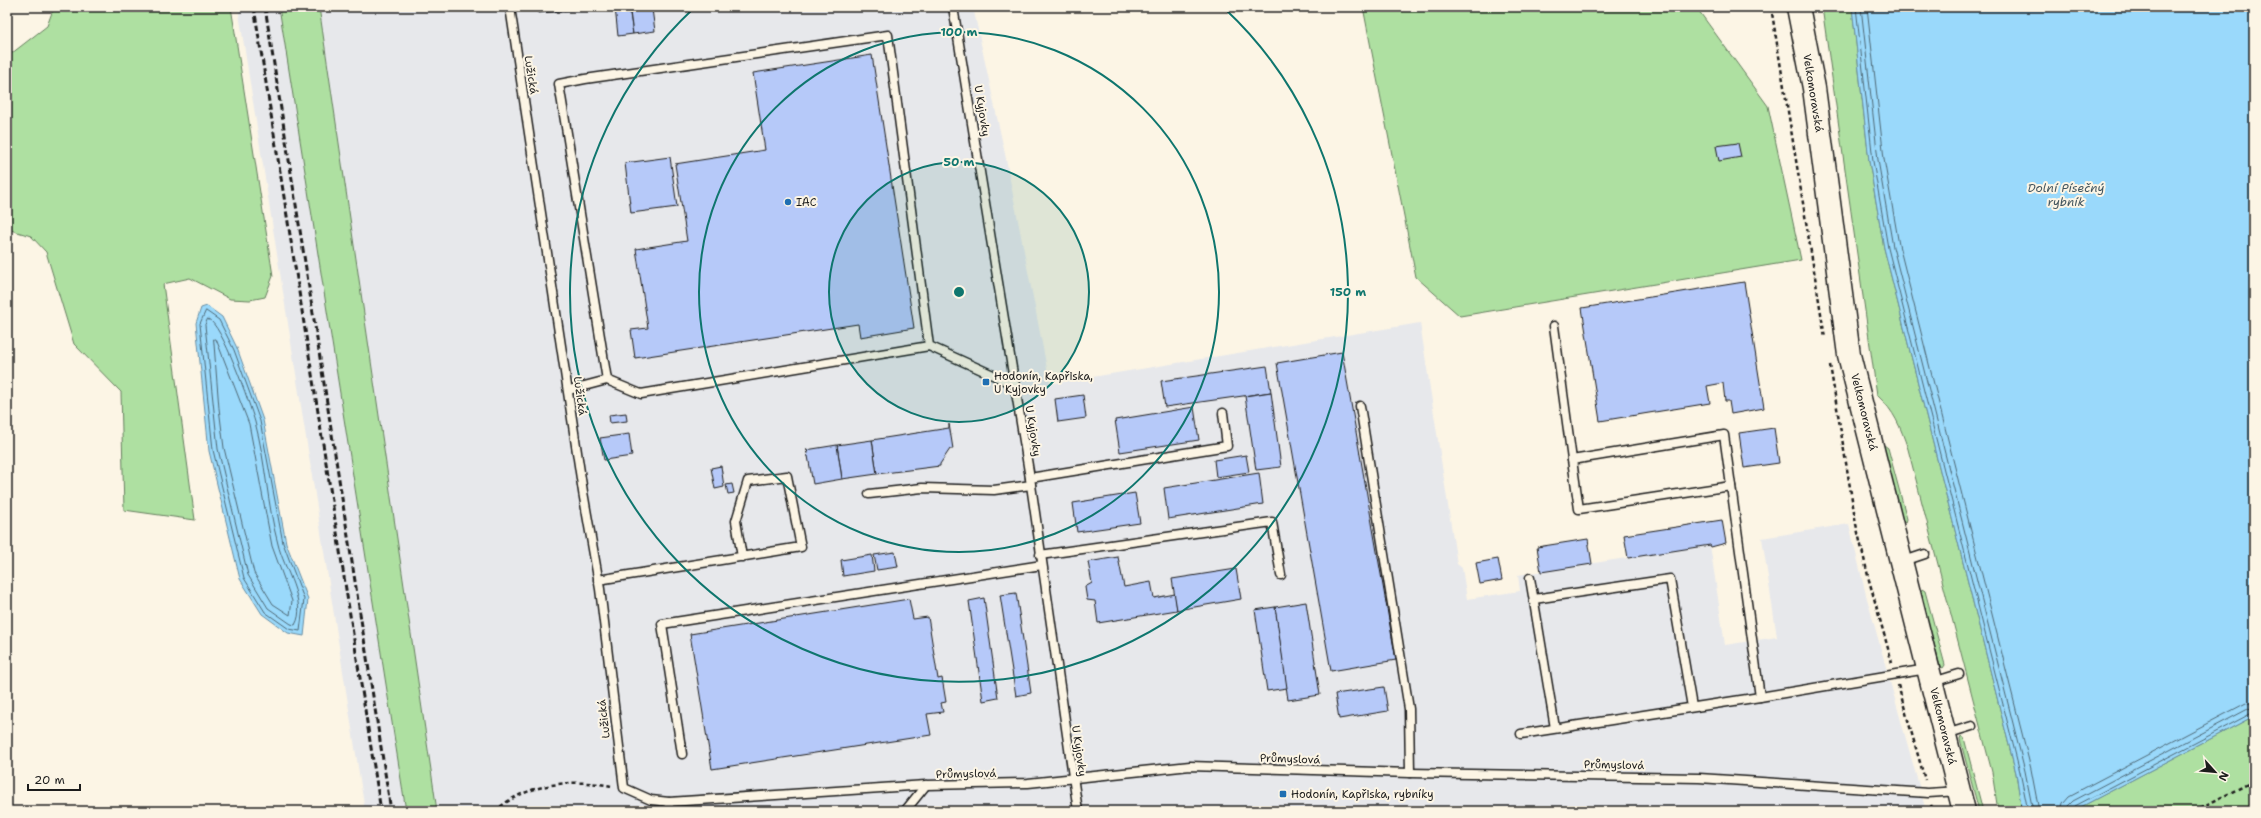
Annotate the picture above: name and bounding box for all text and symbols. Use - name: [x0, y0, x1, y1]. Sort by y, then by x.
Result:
- text: 100 m: [941, 24, 978, 40]
- street label: Velkomoravská: [1799, 53, 1827, 133]
- street label: Lužická: [521, 55, 541, 96]
- street label: U Kyjovky: [971, 84, 993, 138]
- text: 50 m: [944, 154, 975, 170]
- water label: Dolní Písečný rybník: [2028, 180, 2104, 210]
- place label: IAC: [796, 195, 817, 210]
- marker: IAC: [783, 197, 793, 207]
- text: 150 m: [1330, 284, 1366, 300]
- centre of rings: [952, 285, 966, 299]
- place label: Hodonín, Kapřiska, U Kyjovky: [994, 369, 1093, 397]
- street label: Velkomoravská: [1847, 372, 1881, 452]
- street label: Lužická: [570, 376, 590, 417]
- marker: Hodonín, Kapřiska, U Kyjovky: [981, 377, 991, 387]
- street label: U Kyjovky: [1022, 404, 1044, 458]
- street label: Velkomoravská: [1926, 686, 1960, 766]
- street label: Lužická: [594, 699, 614, 739]
- street label: U Kyjovky: [1068, 724, 1090, 778]
- street label: Průmyslová: [1260, 750, 1321, 768]
- north arrow: [2195, 752, 2235, 792]
- street label: Průmyslová: [1584, 757, 1645, 773]
- scale bar: [28, 766, 80, 792]
- street label: Průmyslová: [936, 766, 997, 782]
- text: N: [2215, 769, 2232, 784]
- text: 20 m: [34, 772, 65, 788]
- place label: Hodonín, Kapřiska, rybníky: [1291, 787, 1434, 802]
- marker: Hodonín, Kapřiska, rybníky: [1278, 789, 1288, 799]

